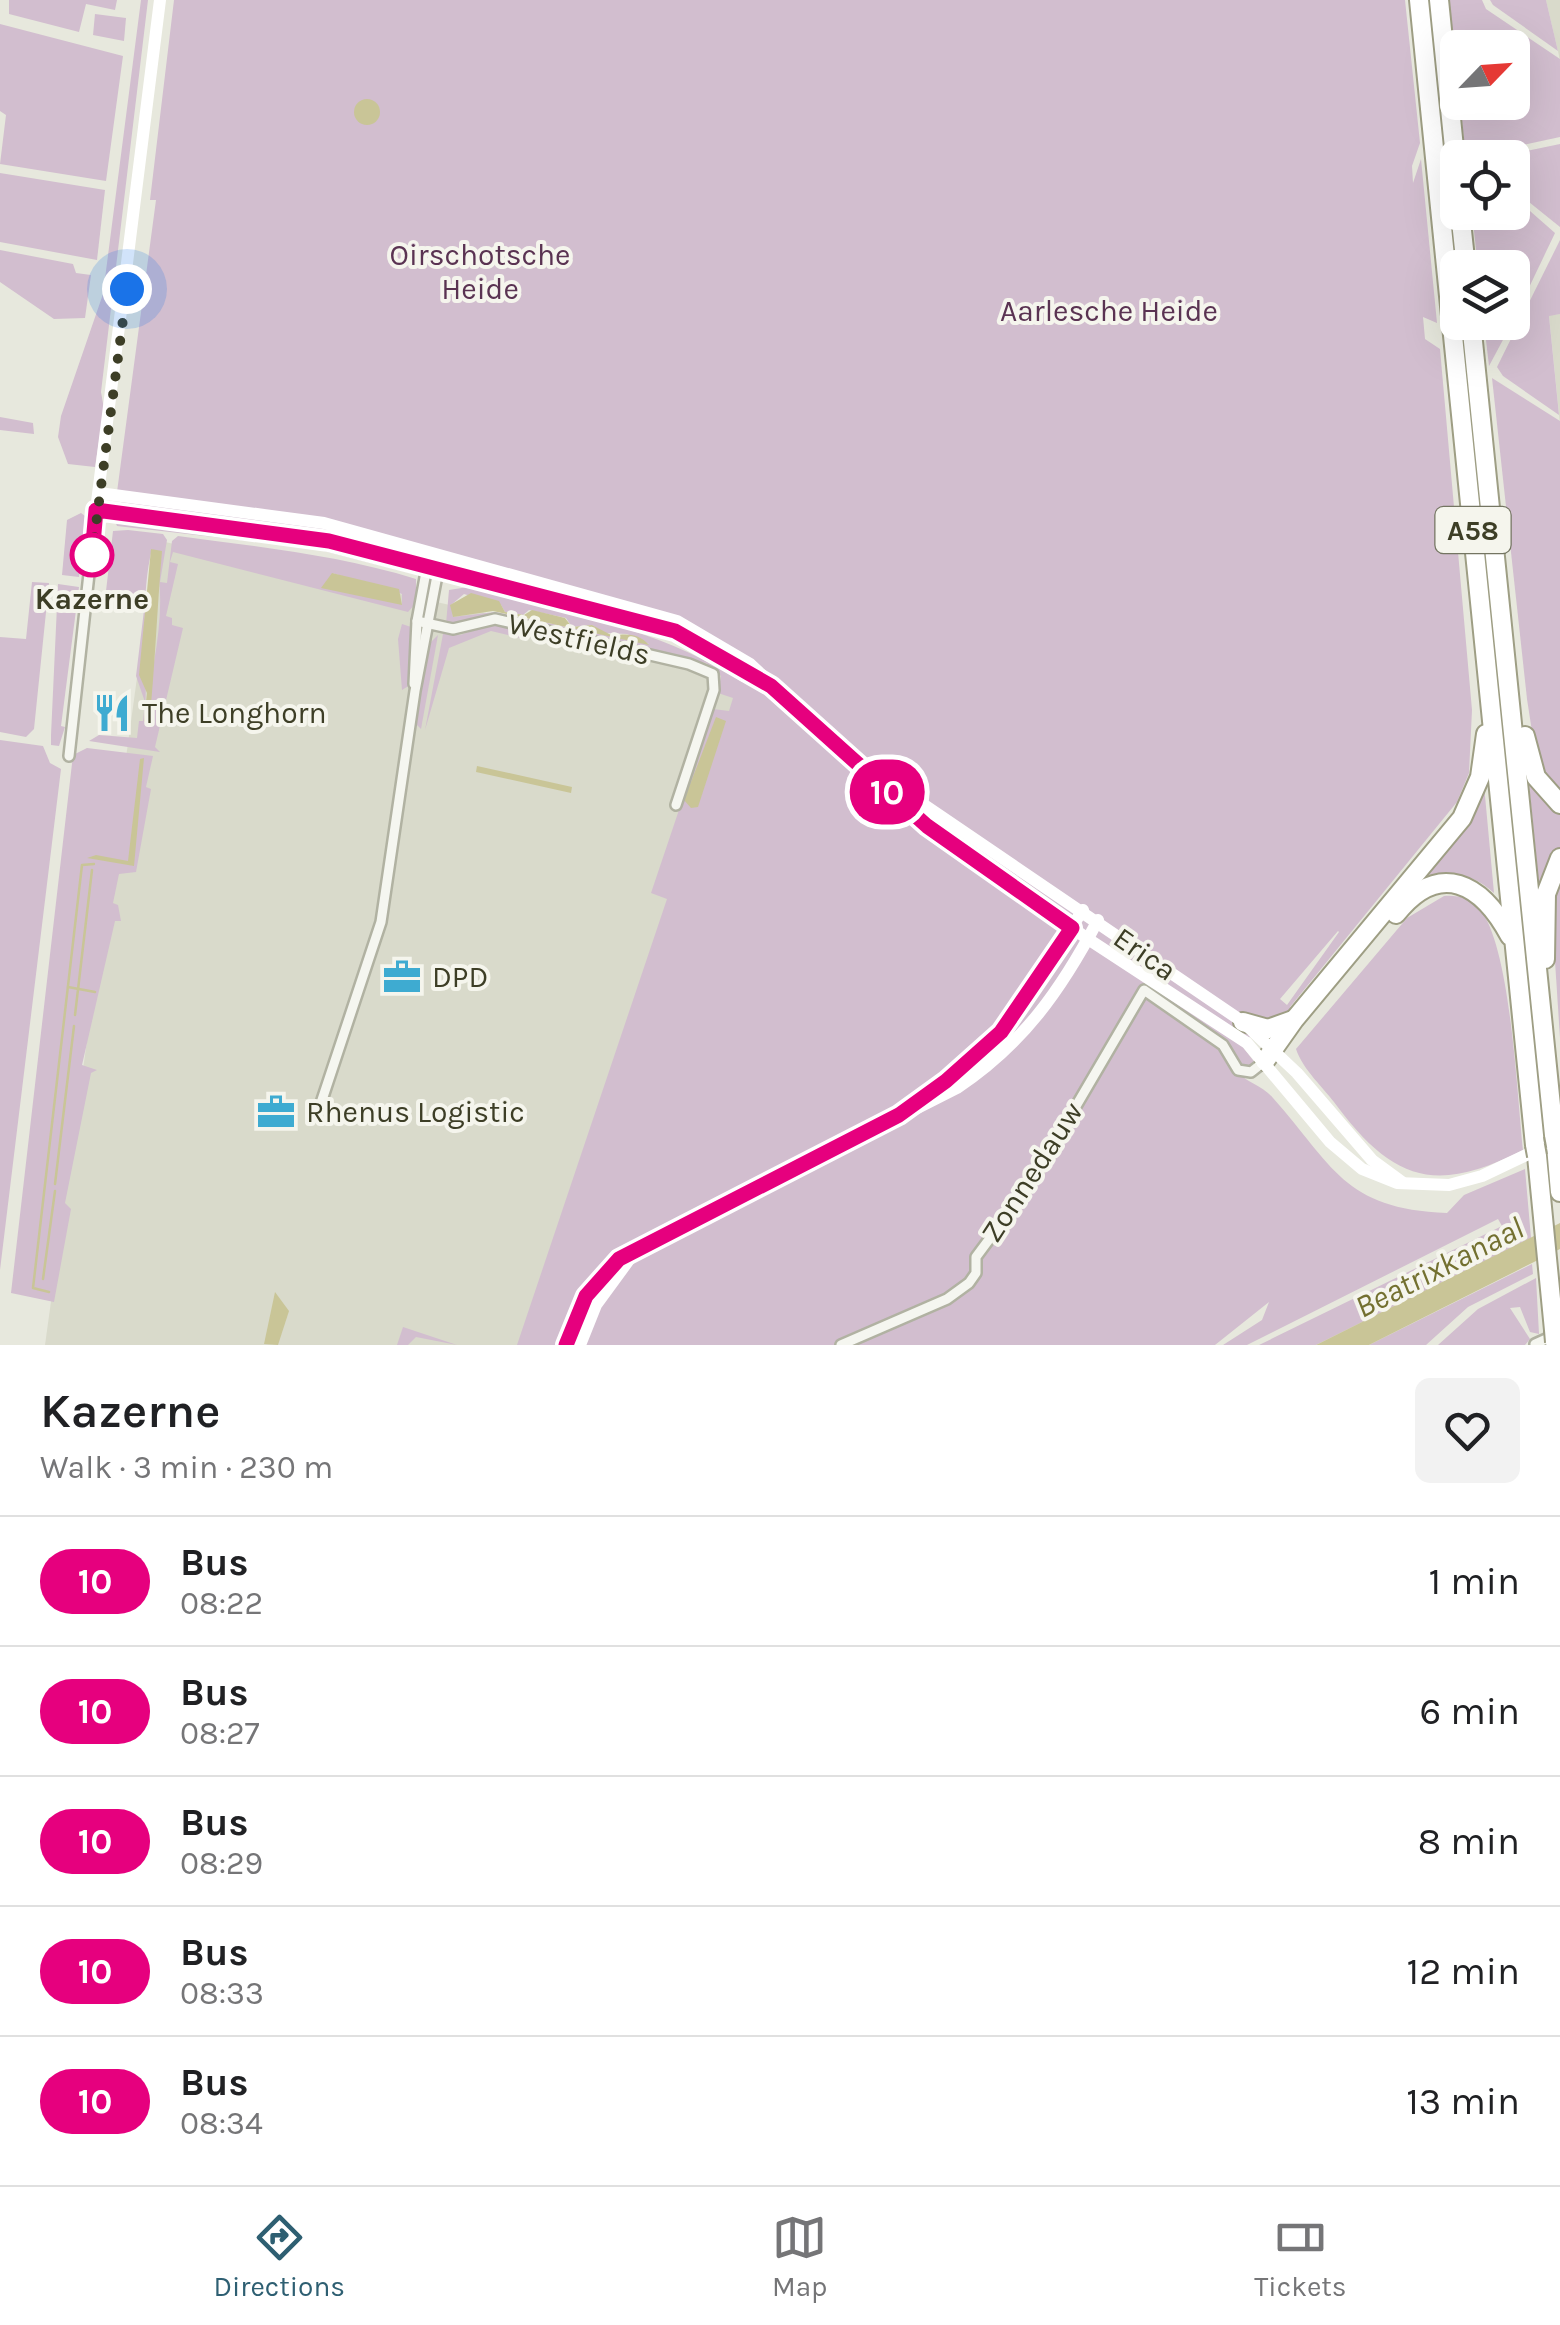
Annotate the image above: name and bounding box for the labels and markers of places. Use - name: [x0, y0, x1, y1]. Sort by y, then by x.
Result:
- marker: Kazerne: [71, 534, 113, 576]
- place label: Kazerne: [35, 581, 149, 617]
- restaurant icon: The Longhorn: [91, 692, 133, 734]
- place label: The Longhorn: [142, 695, 327, 731]
- office icon: DPD: [381, 956, 423, 998]
- place label: DPD: [432, 959, 488, 995]
- office icon: Rhenus Logistic: [255, 1091, 297, 1133]
- place label: Rhenus Logistic: [306, 1094, 525, 1130]

